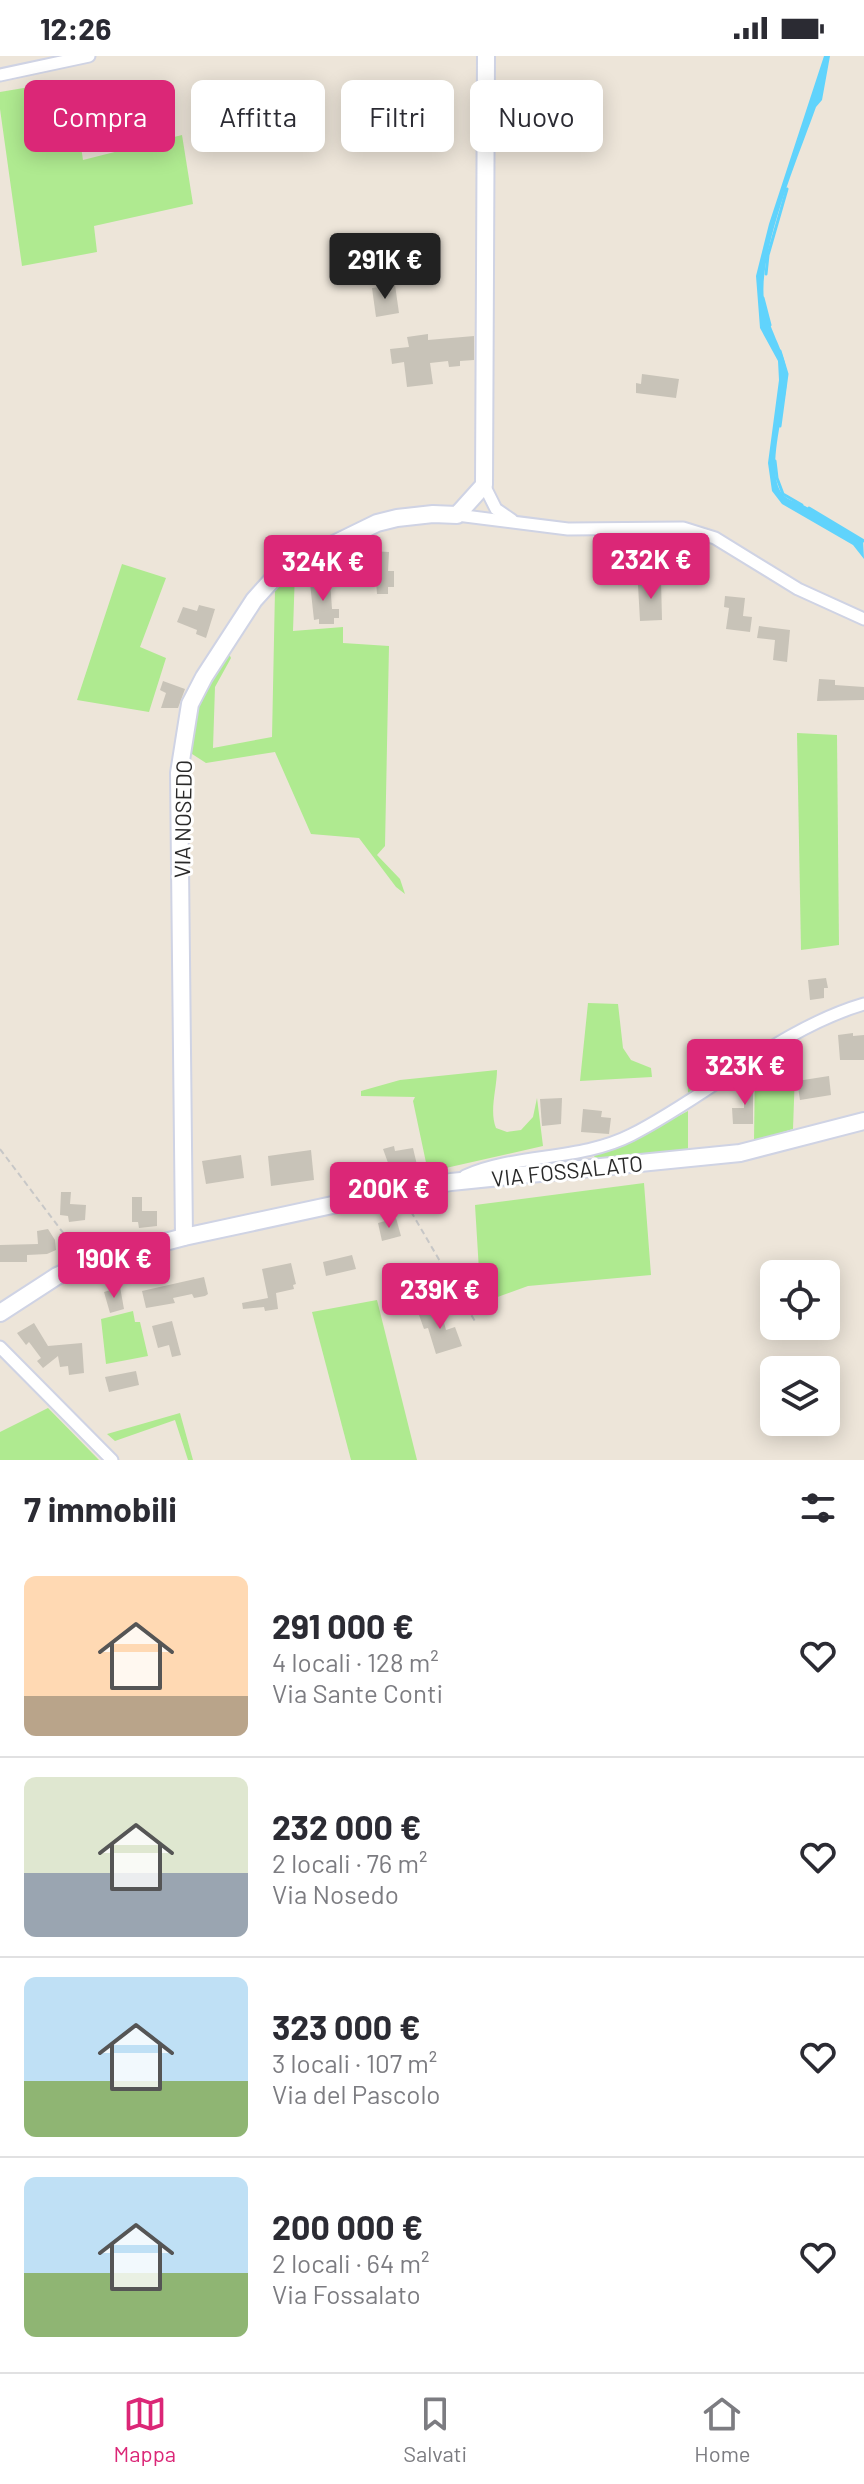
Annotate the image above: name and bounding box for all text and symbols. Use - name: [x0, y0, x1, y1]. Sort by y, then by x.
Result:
- text: 12:26: [40, 10, 111, 46]
- chip: Compra: [24, 80, 175, 152]
- chip: Affitta: [191, 80, 325, 152]
- chip: Filtri: [341, 80, 454, 152]
- chip: Nuovo: [470, 80, 603, 152]
- pin: 291K €: [320, 233, 450, 301]
- text: 291K €: [347, 243, 423, 274]
- pin: 232K €: [586, 533, 716, 601]
- pin: 324K €: [258, 535, 388, 603]
- text: 232K €: [611, 543, 691, 574]
- text: 324K €: [282, 545, 364, 576]
- street label: VIA NOSEDO: [168, 760, 196, 878]
- pin: 323K €: [680, 1039, 810, 1107]
- text: 323K €: [705, 1049, 785, 1080]
- street label: VIA FOSSALATO: [490, 1149, 644, 1191]
- pin: 200K €: [324, 1162, 454, 1230]
- text: 200K €: [348, 1172, 430, 1203]
- pin: 190K €: [49, 1232, 179, 1300]
- text: 190K €: [76, 1242, 152, 1273]
- map controls: [760, 1260, 840, 1436]
- button: locate: [760, 1260, 840, 1340]
- pin: 239K €: [375, 1263, 505, 1331]
- text: 239K €: [400, 1273, 480, 1304]
- button: layers: [760, 1356, 840, 1436]
- icon: filters: [796, 1486, 840, 1530]
- text: 7 immobili: [24, 1488, 177, 1529]
- text: 291 000 €: [272, 1605, 414, 1646]
- icon: home: [88, 1608, 184, 1704]
- icon: heart: [796, 1634, 840, 1678]
- text: 4 locali · 128 m²: [272, 1646, 439, 1677]
- text: Via Sante Conti: [272, 1677, 443, 1708]
- text: 232 000 €: [272, 1806, 421, 1847]
- icon: home: [88, 1809, 184, 1905]
- icon: heart: [796, 1835, 840, 1879]
- text: 2 locali · 76 m²: [272, 1847, 427, 1878]
- text: Via Nosedo: [272, 1878, 399, 1909]
- text: 323 000 €: [272, 2006, 421, 2047]
- icon: home: [88, 2009, 184, 2105]
- icon: heart: [796, 2035, 840, 2079]
- text: 3 locali · 107 m²: [272, 2047, 437, 2078]
- text: Via del Pascolo: [272, 2078, 441, 2109]
- text: 200 000 €: [272, 2206, 423, 2247]
- icon: home: [88, 2209, 184, 2305]
- icon: heart: [796, 2235, 840, 2279]
- text: 2 locali · 64 m²: [272, 2247, 429, 2278]
- text: Via Fossalato: [272, 2278, 421, 2309]
- tab: Mappa: [114, 2392, 176, 2466]
- tab: Salvati: [403, 2392, 467, 2466]
- tab: Home: [694, 2392, 750, 2466]

